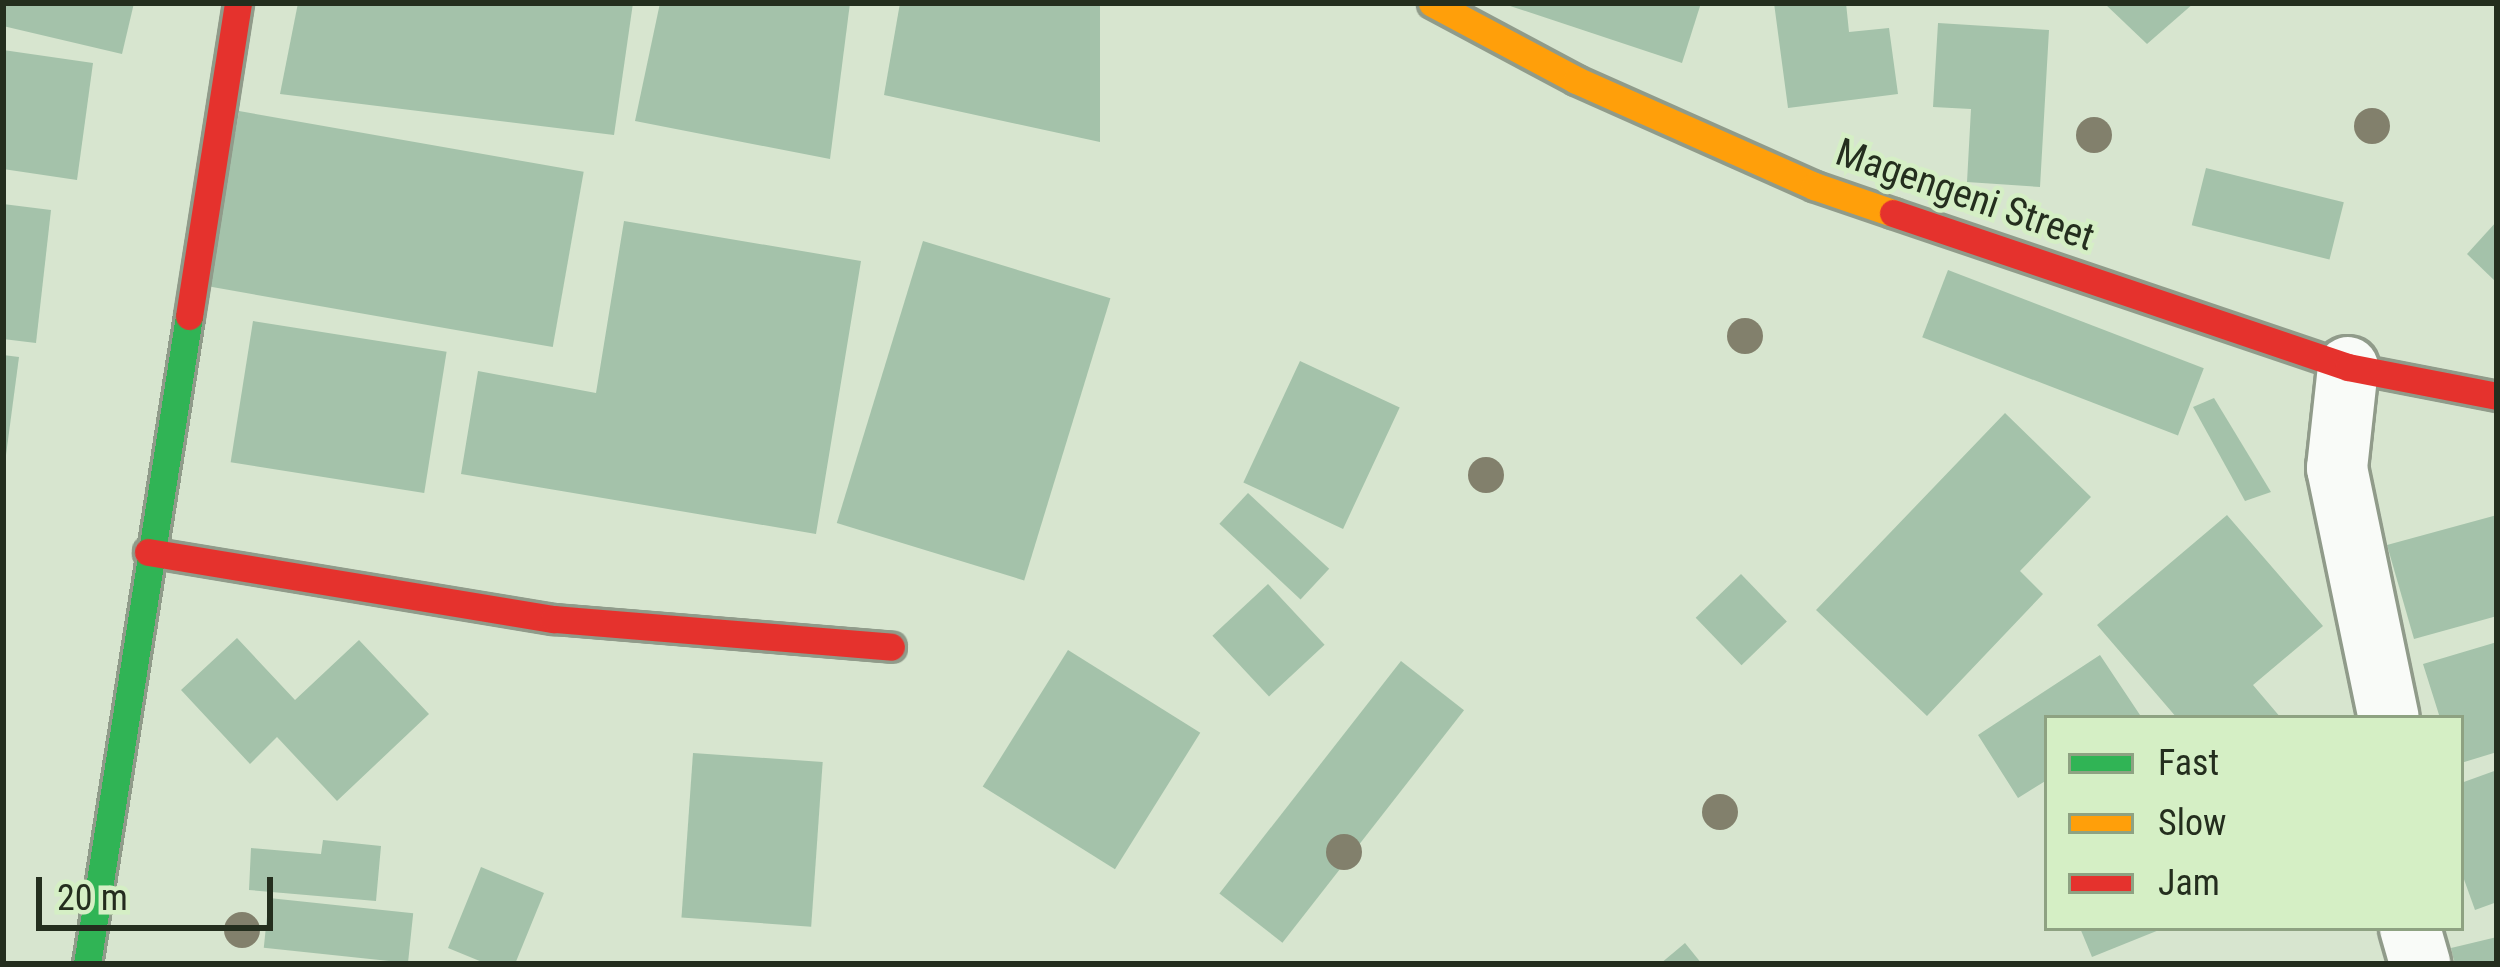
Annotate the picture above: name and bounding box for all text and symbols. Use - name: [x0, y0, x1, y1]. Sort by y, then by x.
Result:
- street label: Magengeni Street: [1830, 129, 2100, 261]
- legend: [2044, 715, 2464, 931]
- text: Fast: [2158, 742, 2219, 784]
- text: Slow: [2158, 802, 2226, 844]
- scale bar: [42, 853, 279, 927]
- text: Jam: [2158, 862, 2220, 904]
- text: 20 m: [57, 877, 128, 919]

